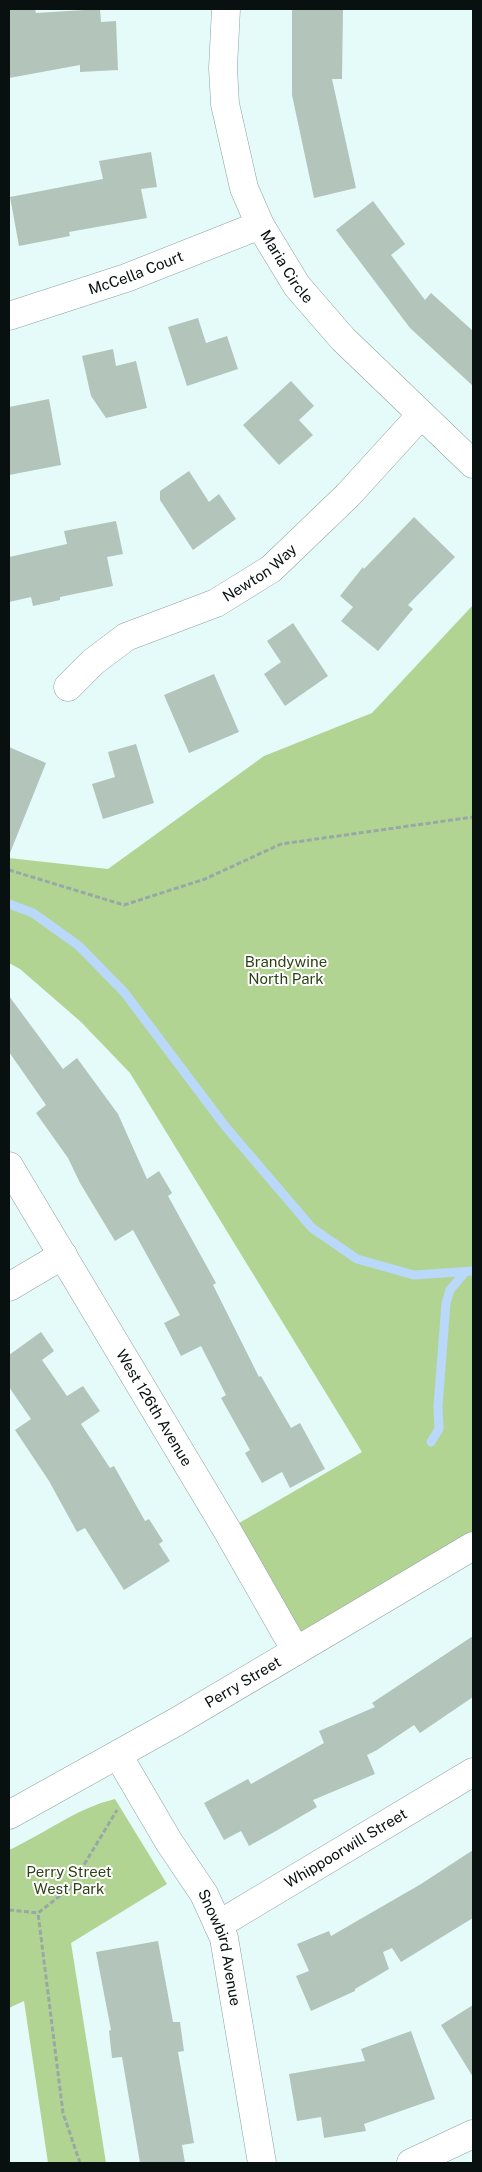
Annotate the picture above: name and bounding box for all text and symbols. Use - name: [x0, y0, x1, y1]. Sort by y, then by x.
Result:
- street label: Maria Circle: [257, 227, 317, 306]
- street label: McCella Court: [86, 247, 186, 298]
- street label: Newton Way: [219, 540, 300, 605]
- park label: Brandywine North Park: [245, 953, 327, 987]
- street label: West 126th Avenue: [113, 1346, 196, 1469]
- street label: Perry Street: [202, 1653, 284, 1711]
- street label: Whippoorwill Street: [281, 1805, 410, 1891]
- park label: Perry Street West Park: [26, 1863, 112, 1897]
- street label: Snowbird Avenue: [195, 1886, 244, 2007]

